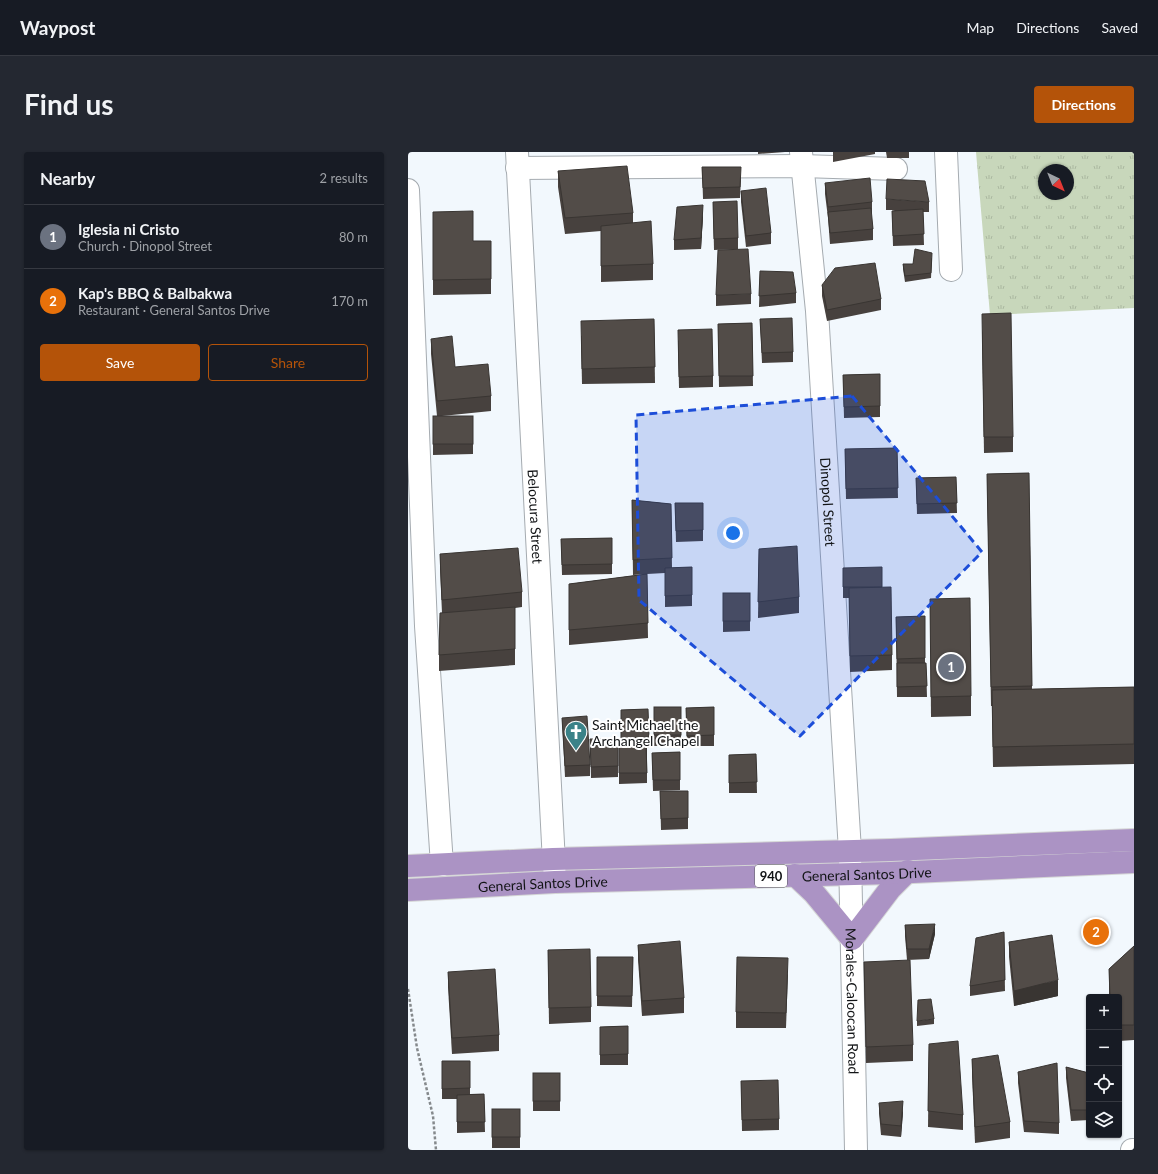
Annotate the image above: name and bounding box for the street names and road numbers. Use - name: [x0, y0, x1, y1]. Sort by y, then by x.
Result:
- street label: Dinopol Street: [817, 457, 840, 547]
- street label: Belocura Street: [525, 469, 547, 564]
- street label: General Santos Drive: [802, 863, 932, 884]
- road number: 940: [755, 865, 787, 887]
- street label: General Santos Drive: [478, 872, 608, 895]
- street label: Morales-Caloocan Road: [843, 928, 863, 1074]

